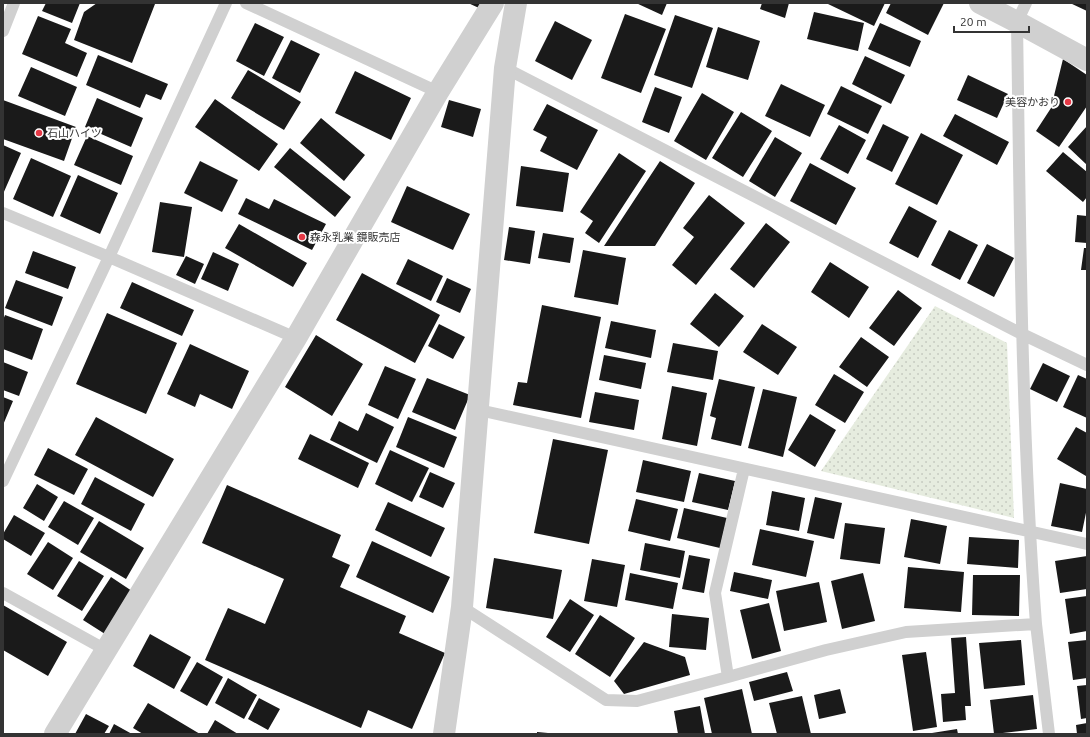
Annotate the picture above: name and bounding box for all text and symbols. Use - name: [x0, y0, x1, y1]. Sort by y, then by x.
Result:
- scale bar: [954, 8, 1029, 34]
- text: 20 m: [960, 15, 987, 28]
- place label: 美容かおり: [1005, 96, 1060, 108]
- marker: 美容かおり: [1063, 97, 1073, 107]
- place label: 石山ハイツ: [47, 127, 102, 139]
- marker: 石山ハイツ: [34, 128, 44, 138]
- place label: 森永乳業 鏡販売店: [310, 231, 401, 243]
- marker: 森永乳業 鏡販売店: [297, 232, 307, 242]

